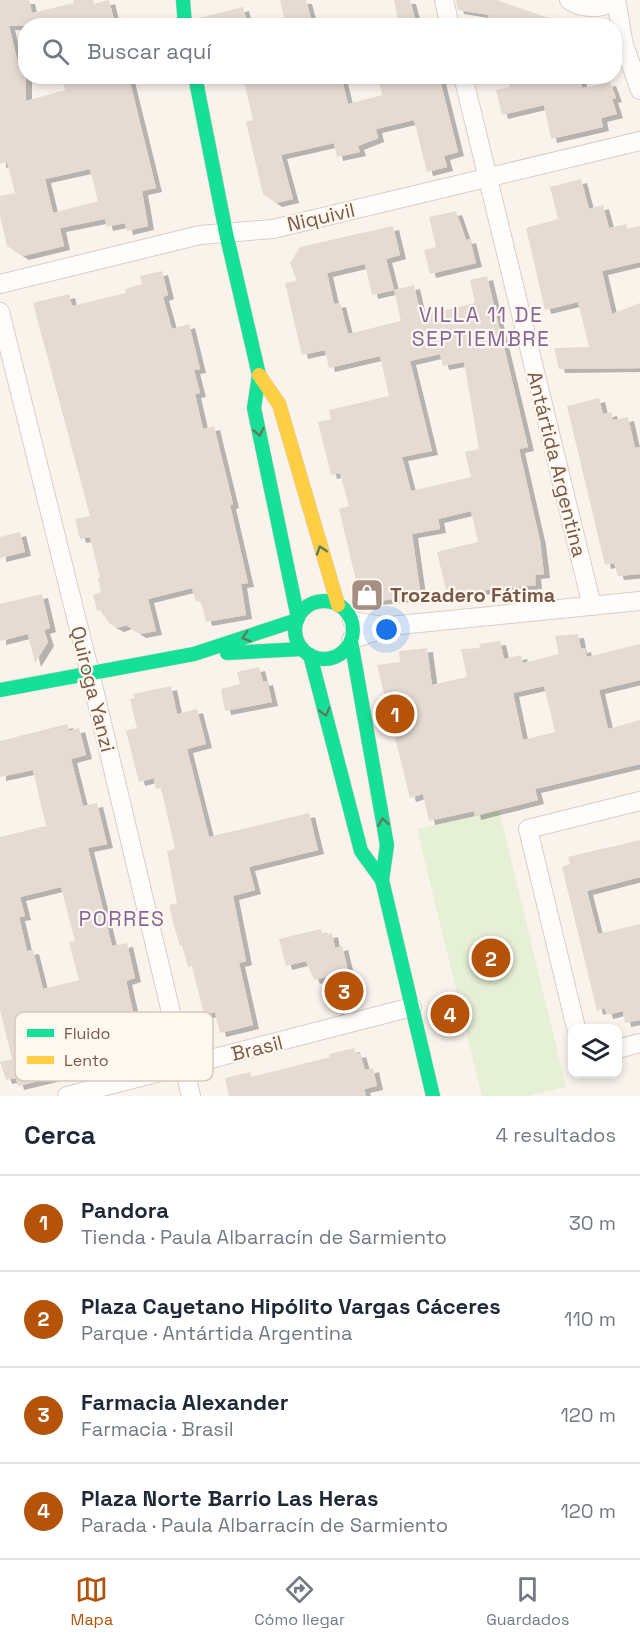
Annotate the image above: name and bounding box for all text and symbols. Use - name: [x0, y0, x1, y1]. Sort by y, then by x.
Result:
- search box: [18, 18, 622, 84]
- icon: search: [39, 35, 72, 68]
- text: Buscar aquí: [87, 37, 212, 65]
- street label: Niquivil: [285, 197, 357, 237]
- district label: VILLA 11 DE SEPTIEMBRE: [412, 301, 550, 352]
- street label: Antártida Argentina: [521, 368, 593, 560]
- one-way arrow: [252, 427, 265, 437]
- one-way arrow: [315, 545, 328, 556]
- shop icon: Trozadero Fátima: [349, 577, 385, 613]
- place label: Trozadero Fátima: [390, 582, 556, 608]
- your location: [372, 615, 401, 644]
- street label: Quiroga Yanzi: [65, 623, 121, 755]
- one-way arrow: [241, 630, 252, 642]
- pin: 1: [376, 692, 414, 736]
- one-way arrow: [318, 706, 330, 716]
- one-way arrow: [377, 818, 390, 828]
- district label: PORRES: [79, 905, 165, 932]
- pin: 2: [472, 936, 510, 980]
- pin: 3: [324, 968, 364, 1014]
- pin: 4: [430, 992, 470, 1036]
- legend: [15, 1012, 213, 1081]
- text: Fluido: [64, 1023, 110, 1044]
- map controls: [568, 1024, 622, 1078]
- button: layers: [568, 1024, 622, 1078]
- street label: Brasil: [229, 1029, 285, 1067]
- text: Lento: [64, 1050, 109, 1071]
- text: Cerca: [24, 1118, 96, 1152]
- text: 4 resultados: [496, 1122, 616, 1148]
- text: Pandora: [81, 1196, 169, 1224]
- text: 1: [39, 1210, 48, 1236]
- text: 30 m: [569, 1210, 616, 1236]
- text: Tienda · Paula Albarracín de Sarmiento: [81, 1224, 447, 1250]
- text: Plaza Cayetano Hipólito Vargas Cáceres: [81, 1292, 501, 1320]
- text: 2: [38, 1306, 49, 1332]
- text: 110 m: [564, 1306, 616, 1332]
- text: Parque · Antártida Argentina: [81, 1320, 353, 1346]
- text: Farmacia Alexander: [81, 1388, 288, 1416]
- text: 3: [37, 1402, 50, 1428]
- text: 120 m: [560, 1402, 616, 1428]
- text: Farmacia · Brasil: [81, 1416, 234, 1442]
- text: Plaza Norte Barrio Las Heras: [81, 1484, 378, 1512]
- text: 4: [37, 1498, 50, 1524]
- text: 120 m: [560, 1498, 616, 1524]
- text: Parada · Paula Albarracín de Sarmiento: [81, 1512, 448, 1538]
- tab: Mapa: [71, 1573, 113, 1630]
- tab: Cómo llegar: [254, 1573, 345, 1630]
- tab: Guardados: [486, 1573, 569, 1630]

